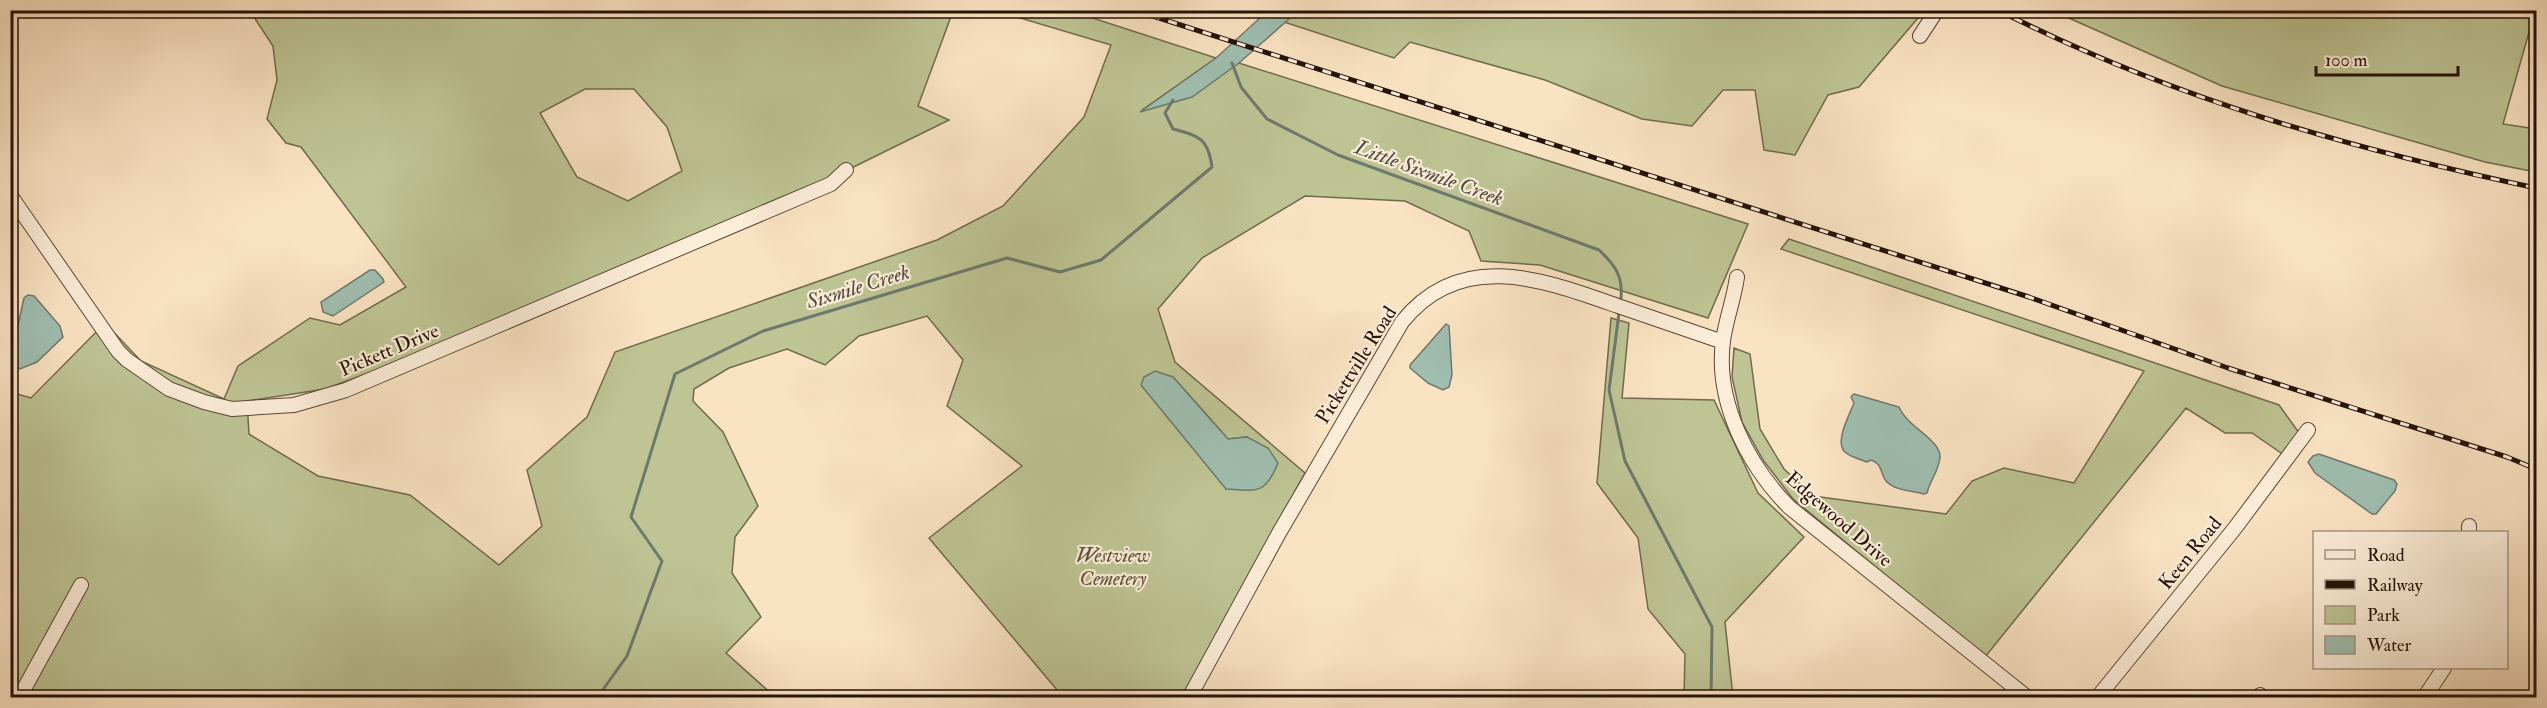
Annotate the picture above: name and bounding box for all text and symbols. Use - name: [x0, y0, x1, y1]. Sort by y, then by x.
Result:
- scale bar: [2316, 39, 2458, 77]
- text: 100 m: [2325, 49, 2368, 72]
- water label: Little Sixmile Creek: [1350, 133, 1507, 212]
- water label: Sixmile Creek: [802, 259, 913, 316]
- street label: Pickettville Road: [1310, 301, 1402, 428]
- street label: Pickett Drive: [336, 318, 442, 382]
- street label: Edgewood Drive: [1780, 466, 1898, 572]
- street label: Keen Road: [2153, 511, 2227, 595]
- legend: [2313, 531, 2508, 669]
- park label: Westview Cemetery: [1076, 543, 1151, 591]
- text: Road: [2367, 544, 2405, 567]
- text: Railway: [2367, 574, 2424, 597]
- text: Park: [2367, 604, 2400, 627]
- text: Water: [2366, 634, 2411, 657]

